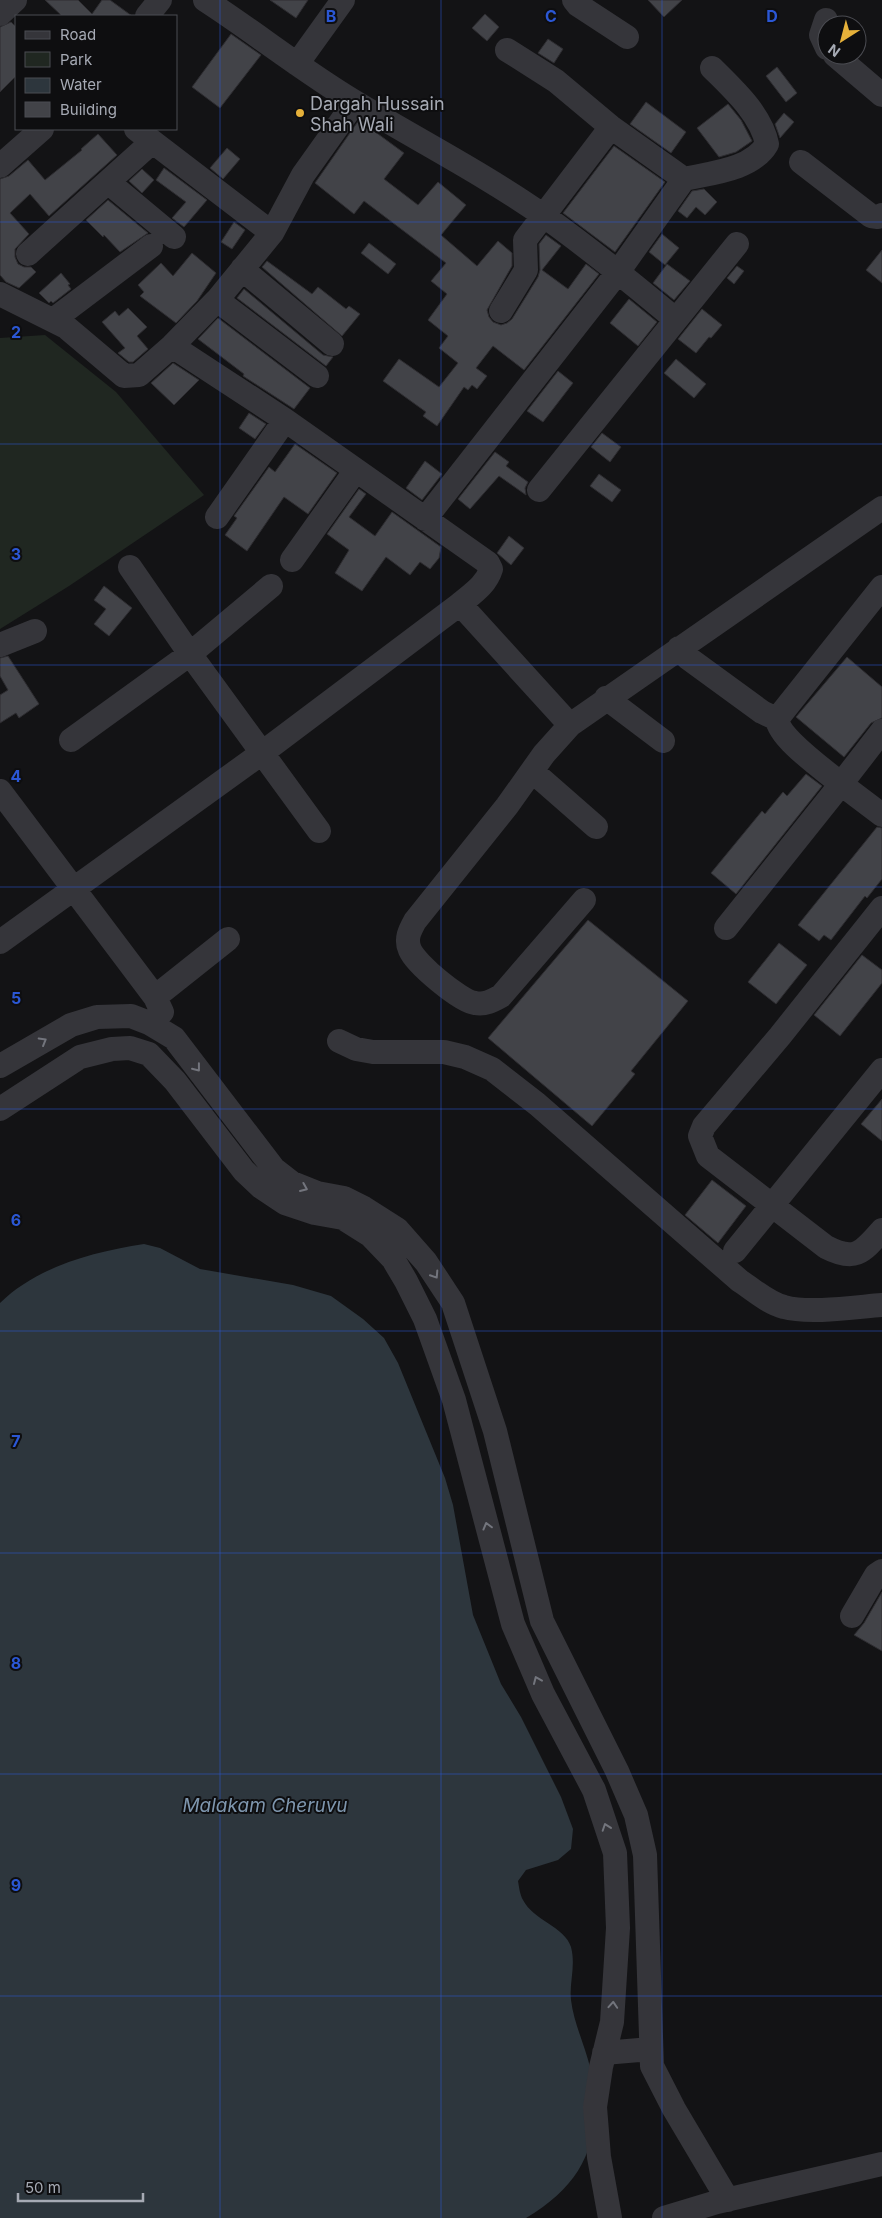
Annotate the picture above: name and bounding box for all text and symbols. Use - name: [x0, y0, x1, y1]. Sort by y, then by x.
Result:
- text: B: [326, 6, 336, 26]
- text: C: [545, 6, 557, 26]
- text: D: [766, 6, 778, 26]
- legend: [15, 15, 178, 130]
- north arrow: [817, 15, 867, 65]
- text: Road: [60, 25, 96, 44]
- text: N: [825, 41, 843, 61]
- text: Park: [60, 50, 93, 69]
- text: Water: [60, 75, 102, 94]
- place label: Dargah Hussain Shah Wali: [310, 93, 445, 135]
- text: Building: [60, 100, 117, 119]
- marker: Dargah Hussain Shah Wali: [294, 107, 306, 119]
- text: 2: [11, 322, 21, 342]
- text: 3: [11, 544, 21, 564]
- text: 4: [11, 766, 22, 786]
- text: 5: [11, 988, 21, 1008]
- one-way arrow: [38, 1037, 47, 1047]
- one-way arrow: [192, 1063, 201, 1072]
- one-way arrow: [300, 1182, 308, 1192]
- text: 6: [11, 1210, 21, 1230]
- one-way arrow: [429, 1270, 438, 1279]
- text: 7: [11, 1431, 21, 1451]
- one-way arrow: [483, 1522, 493, 1530]
- text: 8: [11, 1653, 21, 1673]
- one-way arrow: [533, 1676, 544, 1685]
- water label: Malakam Cheruvu: [182, 1794, 348, 1817]
- one-way arrow: [602, 1823, 612, 1831]
- text: 9: [11, 1875, 21, 1895]
- one-way arrow: [607, 2001, 618, 2009]
- scale bar: [18, 2170, 142, 2202]
- text: 50 m: [25, 2178, 61, 2197]

